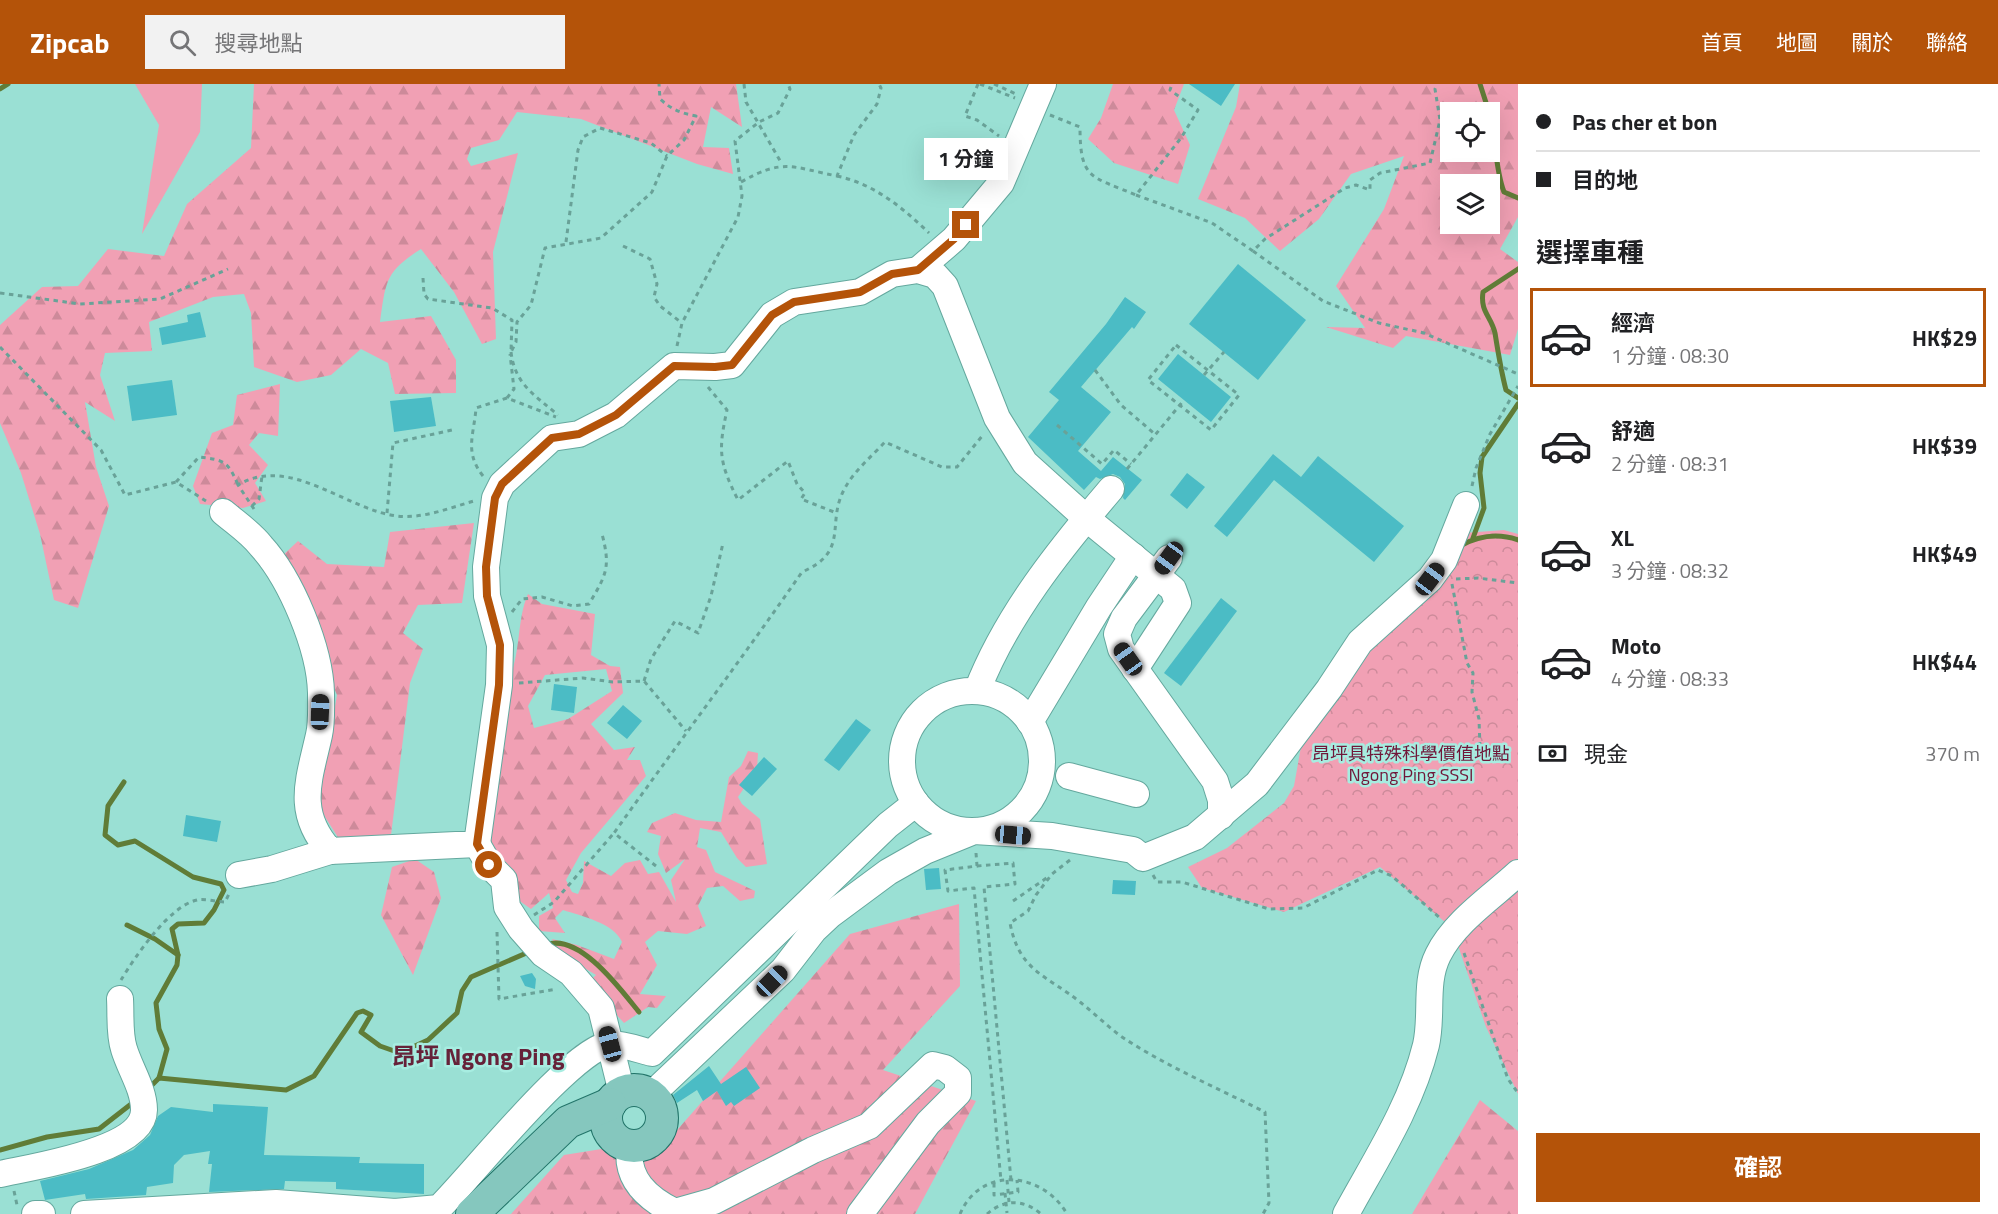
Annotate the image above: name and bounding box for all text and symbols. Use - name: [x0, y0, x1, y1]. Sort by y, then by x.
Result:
- search box: [145, 15, 565, 69]
- text: Zipcab: [30, 21, 109, 64]
- icon: search: [166, 26, 199, 59]
- text: 搜尋地點: [214, 26, 302, 60]
- text: 首頁: [1701, 26, 1743, 58]
- text: 地圖: [1776, 26, 1818, 58]
- text: 關於: [1851, 26, 1893, 58]
- text: 聯絡: [1926, 26, 1968, 58]
- map controls: [1440, 102, 1500, 234]
- button: locate: [1440, 102, 1500, 162]
- text: Pas cher et bon: [1572, 105, 1717, 139]
- callout: 1 分鐘: [924, 138, 1008, 180]
- text: 1 分鐘: [938, 143, 994, 174]
- text: 目的地: [1572, 163, 1638, 197]
- button: layers: [1440, 174, 1500, 234]
- route end: [952, 211, 979, 238]
- text: 選擇車種: [1536, 231, 1644, 272]
- text: 經濟: [1611, 306, 1655, 340]
- icon: car: [1539, 311, 1593, 365]
- text: HK$29: [1912, 321, 1977, 355]
- text: 1 分鐘 · 08:30: [1611, 340, 1729, 371]
- text: 舒適: [1611, 414, 1655, 448]
- icon: car: [1539, 419, 1593, 473]
- text: HK$39: [1912, 429, 1977, 463]
- text: 2 分鐘 · 08:31: [1611, 448, 1729, 479]
- text: XL: [1611, 521, 1634, 555]
- icon: car: [1539, 527, 1593, 581]
- text: HK$49: [1912, 537, 1977, 571]
- car: [1151, 538, 1187, 578]
- text: 3 分鐘 · 08:32: [1611, 555, 1729, 586]
- car: [1412, 559, 1448, 599]
- text: Moto: [1611, 629, 1661, 663]
- icon: car: [1539, 635, 1593, 689]
- car: [1110, 639, 1146, 679]
- text: HK$44: [1912, 645, 1977, 679]
- text: 4 分鐘 · 08:33: [1611, 663, 1729, 694]
- car: [310, 694, 330, 730]
- icon: cash: [1536, 737, 1569, 770]
- text: 現金: [1584, 737, 1628, 771]
- text: 370 m: [1925, 738, 1980, 769]
- park label: 昂坪具特殊科學價值地點 Ngong Ping SSSI: [1312, 740, 1510, 788]
- car: [994, 824, 1032, 846]
- route start: [475, 851, 502, 878]
- car: [753, 962, 791, 1000]
- car: [597, 1024, 623, 1064]
- district label: 昂坪 Ngong Ping: [391, 1038, 565, 1074]
- button: 確認: [1536, 1133, 1980, 1202]

